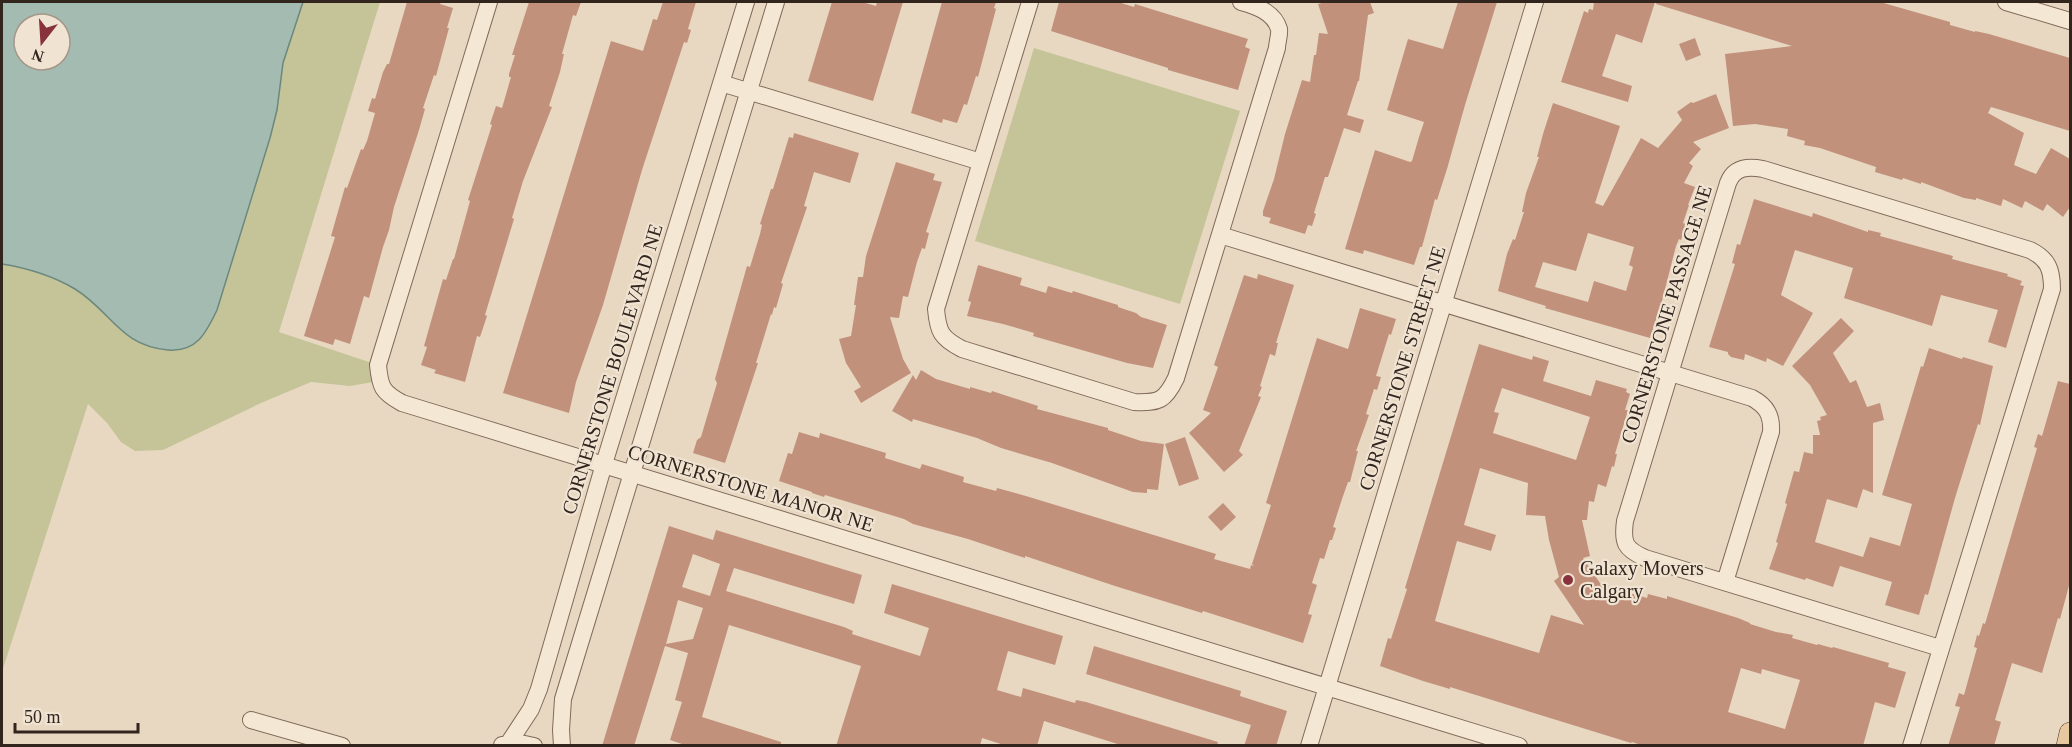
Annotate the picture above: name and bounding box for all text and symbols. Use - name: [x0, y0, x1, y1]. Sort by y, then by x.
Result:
- north arrow: [12, 12, 72, 72]
- text: N: [29, 46, 46, 66]
- street label: CORNERSTONE PASSAGE NE: [1616, 182, 1716, 446]
- street label: CORNERSTONE BOULEVARD NE: [557, 221, 667, 517]
- street label: CORNERSTONE STREET NE: [1354, 243, 1450, 493]
- street label: CORNERSTONE MANOR NE: [625, 440, 877, 536]
- place label: Galaxy Movers Calgary: [1580, 557, 1704, 603]
- marker: Galaxy Movers Calgary: [1561, 573, 1575, 587]
- scale bar: [15, 696, 138, 734]
- text: 50 m: [24, 707, 61, 727]

